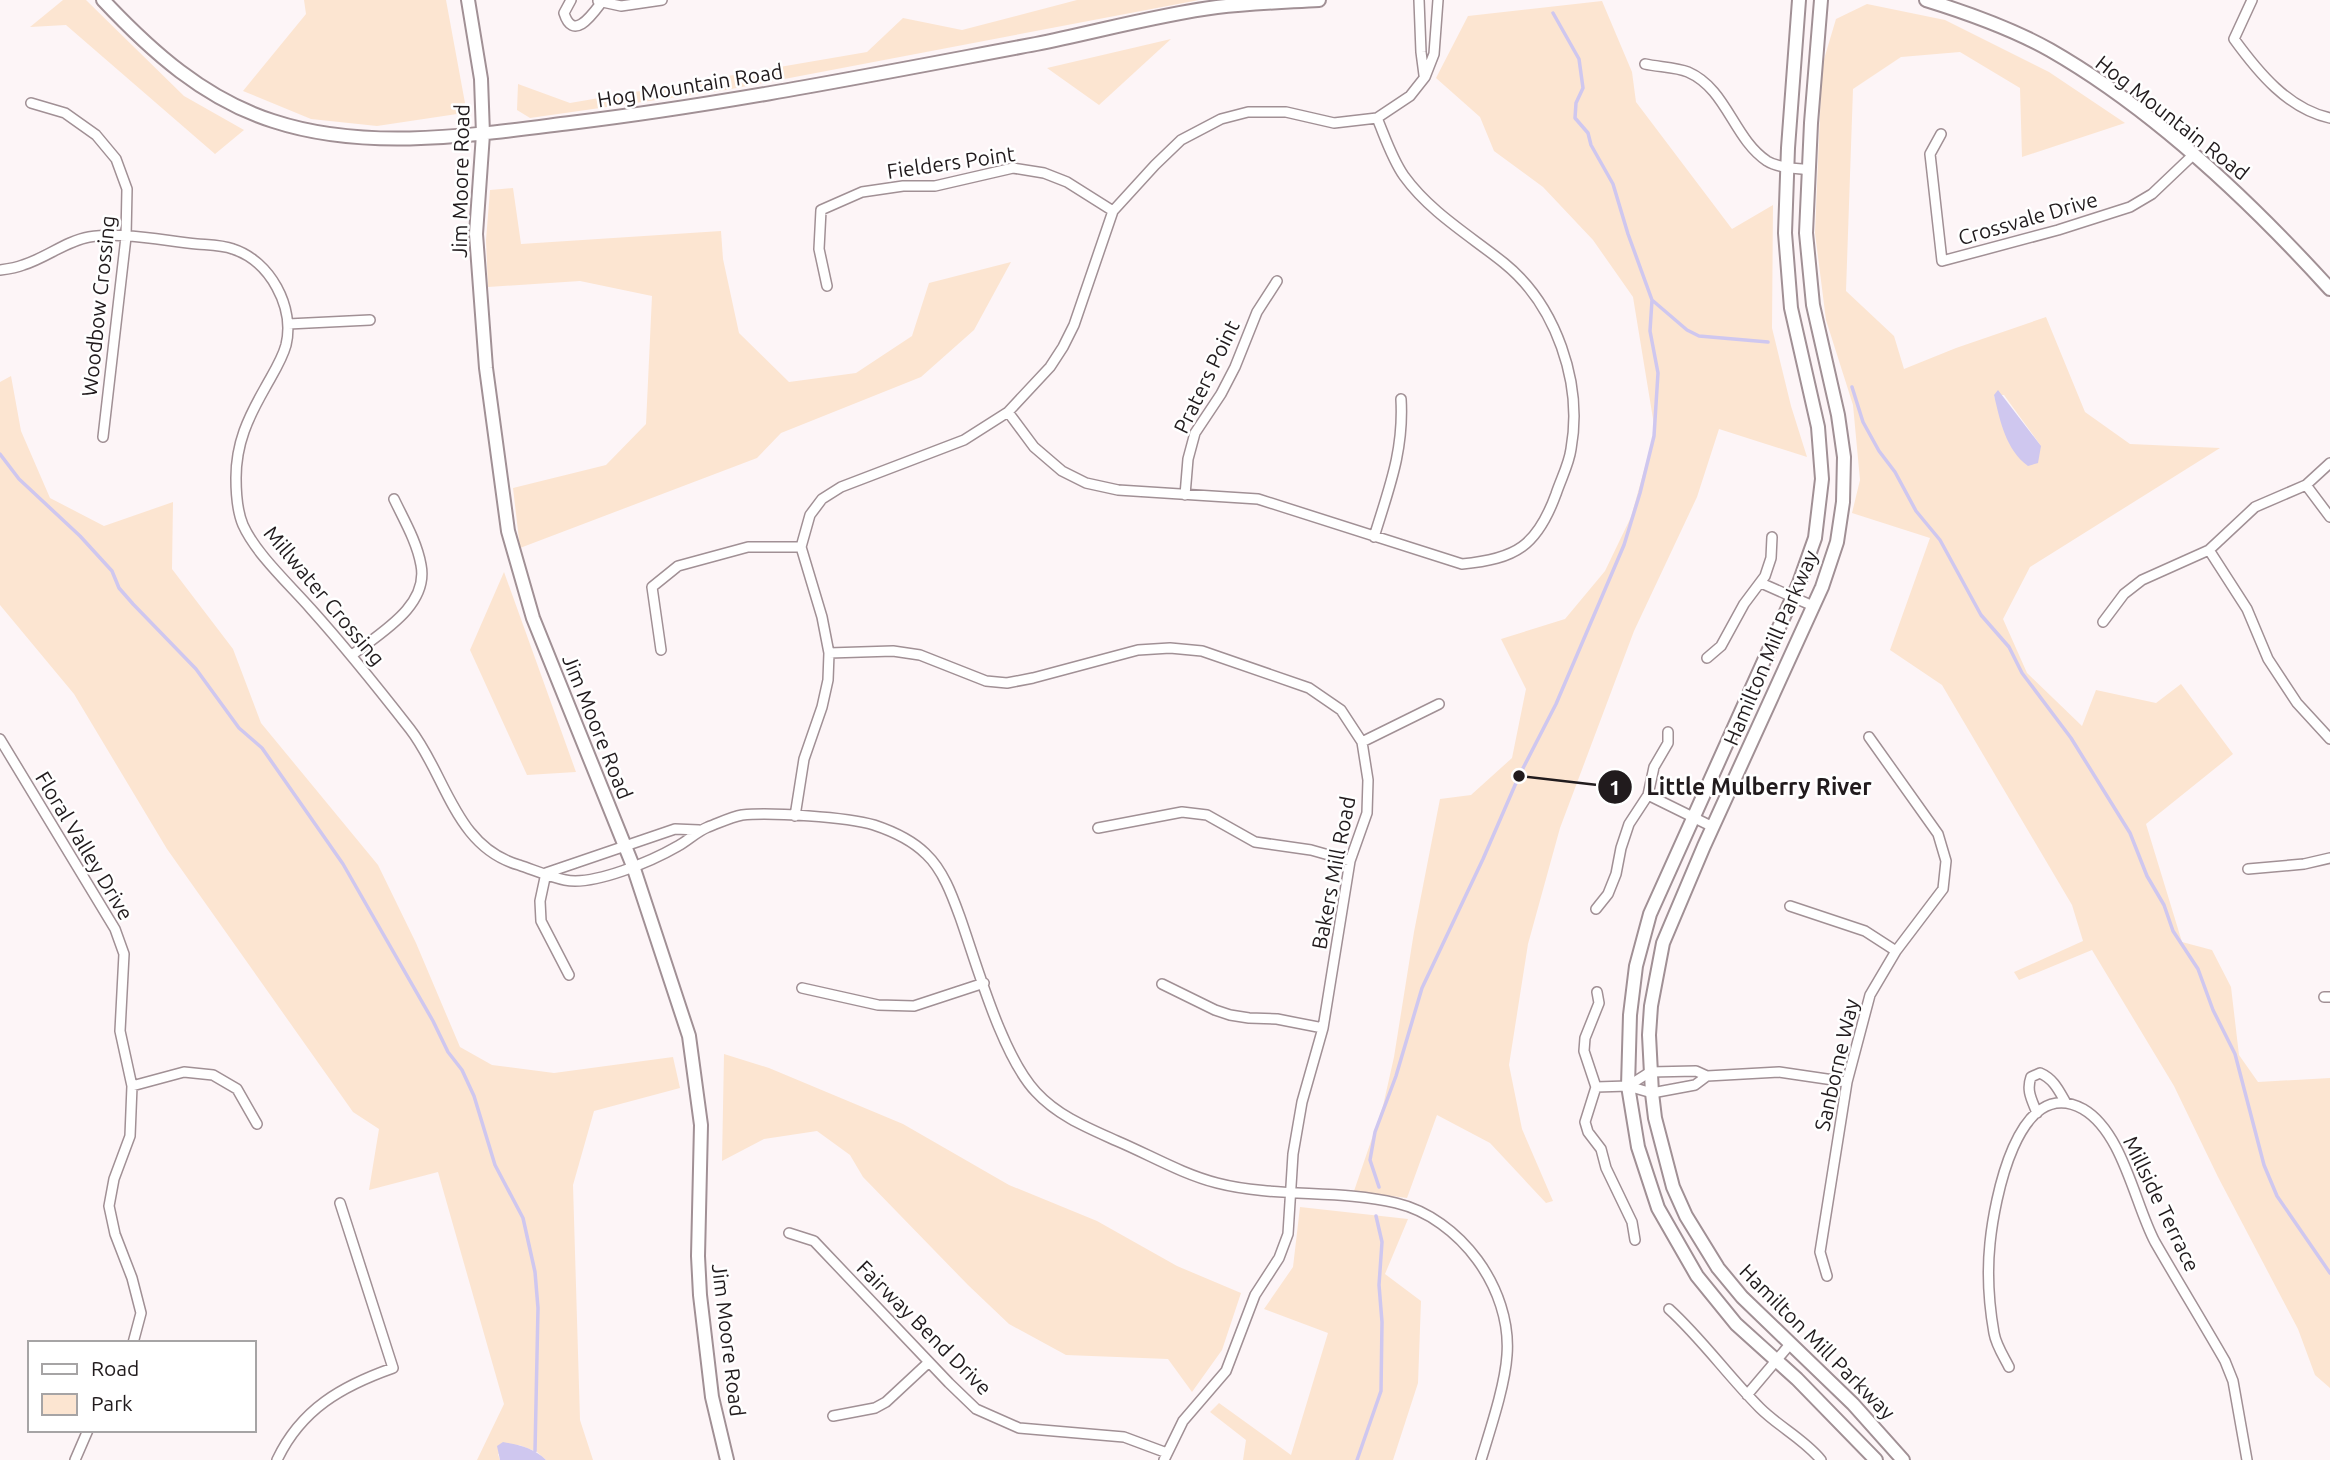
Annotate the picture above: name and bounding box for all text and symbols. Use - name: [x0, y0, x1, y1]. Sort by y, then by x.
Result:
- street label: Hog Mountain Road: [2091, 50, 2254, 184]
- street label: Hog Mountain Road: [595, 58, 784, 112]
- street label: Jim Moore Road: [447, 104, 473, 258]
- street label: Fielders Point: [885, 141, 1016, 183]
- street label: Crossvale Drive: [1955, 187, 2100, 249]
- street label: Woodbow Crossing: [77, 214, 119, 398]
- street label: Praters Point: [1168, 316, 1244, 437]
- street label: Millwater Crossing: [260, 521, 390, 670]
- street label: Hamilton Mill Parkway: [1718, 546, 1822, 749]
- street label: Jim Moore Road: [558, 651, 638, 802]
- callout: Little Mulberry River: [1598, 765, 1886, 809]
- street label: Floral Valley Drive: [31, 767, 139, 924]
- text: Little Mulberry River: [1646, 774, 1872, 799]
- text: 1: [1609, 775, 1621, 799]
- street label: Bakers Mill Road: [1306, 794, 1360, 951]
- street label: Sanborne Way: [1809, 996, 1863, 1133]
- street label: Millside Terrace: [2119, 1132, 2205, 1275]
- street label: Fairway Bend Drive: [853, 1255, 997, 1399]
- street label: Hamilton Mill Parkway: [1735, 1259, 1900, 1424]
- street label: Jim Moore Road: [708, 1262, 750, 1418]
- legend: [28, 1341, 256, 1432]
- text: Road: [91, 1356, 139, 1380]
- text: Park: [91, 1391, 133, 1415]

